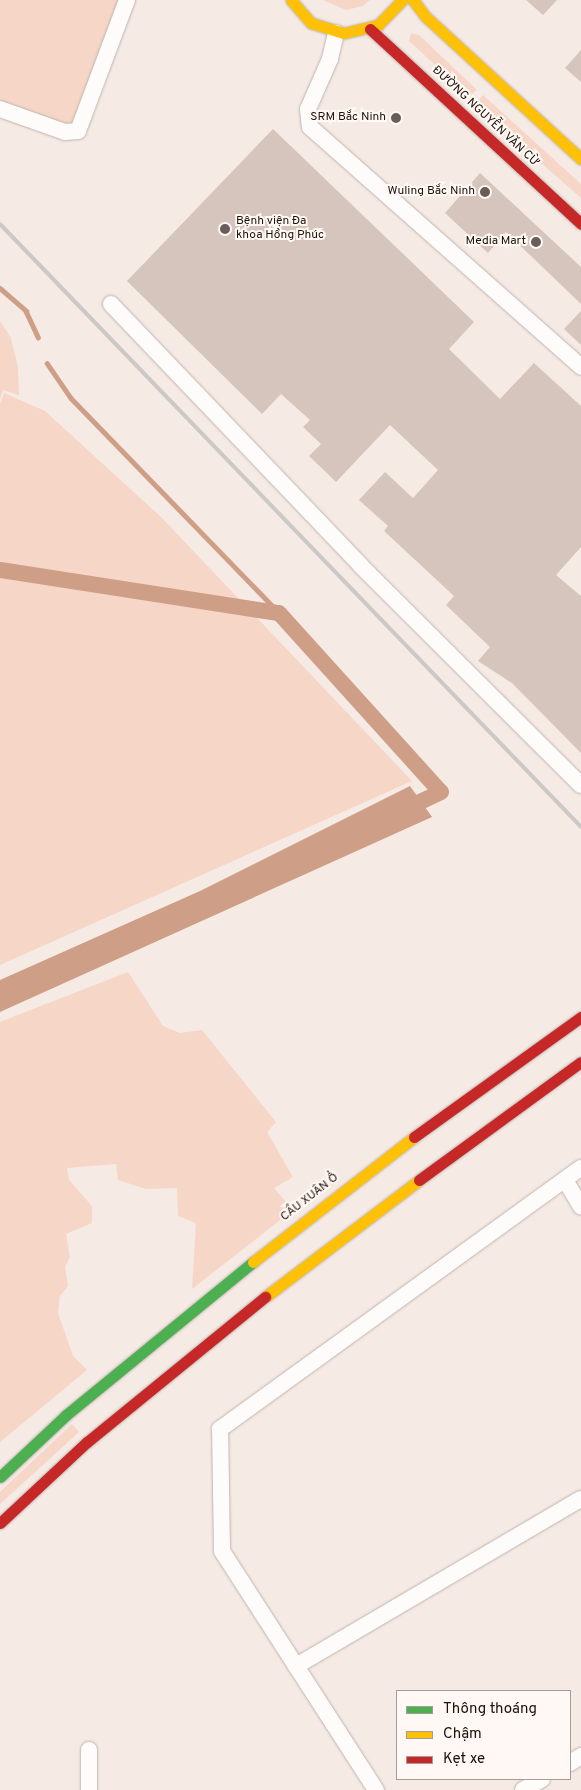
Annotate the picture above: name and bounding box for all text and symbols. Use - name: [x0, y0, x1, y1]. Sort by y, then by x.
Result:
- street label: ĐƯỜNG NGUYỄN VĂN CỪ: [428, 63, 542, 171]
- place label: SRM Bắc Ninh: [310, 111, 386, 125]
- marker: SRM Bắc Ninh: [390, 112, 402, 124]
- place label: Wuling Bắc Ninh: [387, 185, 475, 199]
- marker: Wuling Bắc Ninh: [479, 186, 491, 198]
- place label: Bệnh viện Đa khoa Hồng Phúc: [236, 215, 324, 243]
- marker: Bệnh viện Đa khoa Hồng Phúc: [218, 222, 232, 236]
- place label: Media Mart: [466, 235, 526, 249]
- marker: Media Mart: [530, 236, 542, 248]
- street label: CẦU XUÂN Ổ: [278, 1171, 342, 1225]
- legend: [396, 1690, 571, 1780]
- text: Thông thoáng: [443, 1700, 537, 1719]
- text: Chậm: [443, 1725, 482, 1744]
- text: Kẹt xe: [443, 1750, 485, 1769]

